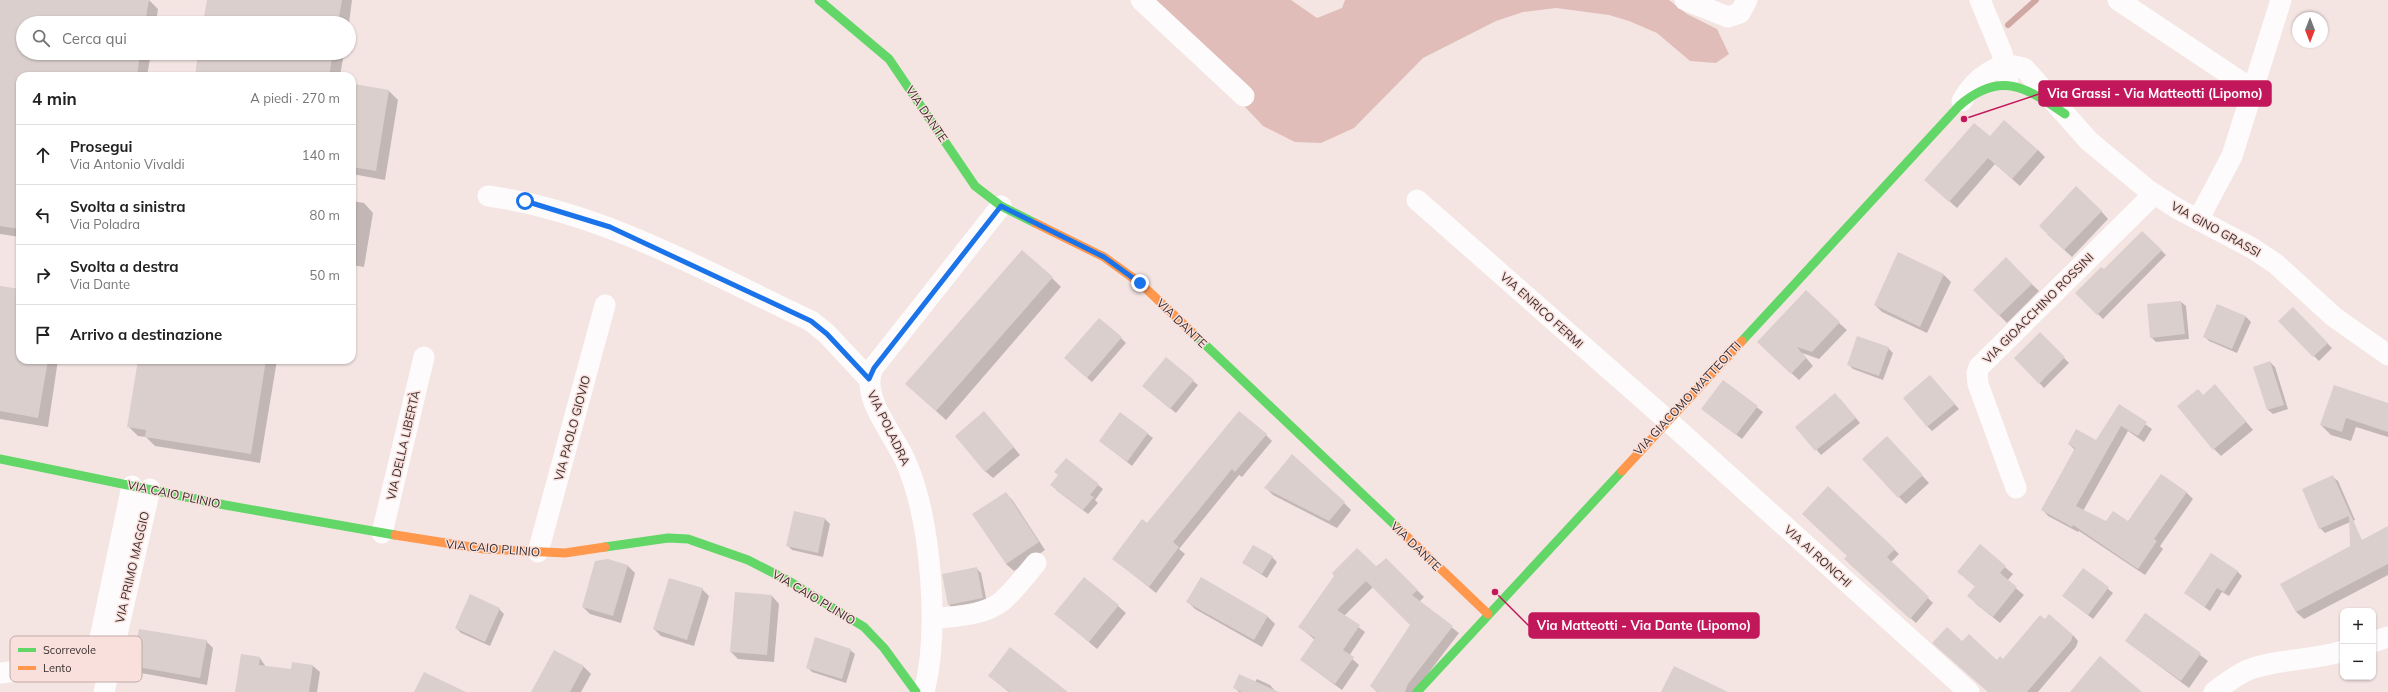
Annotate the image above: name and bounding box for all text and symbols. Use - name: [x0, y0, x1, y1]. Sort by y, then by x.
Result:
- north arrow: [2292, 12, 2328, 48]
- search box: [16, 16, 356, 60]
- icon: search: [30, 27, 52, 49]
- text: Cerca qui: [62, 29, 127, 48]
- callout: Via Grassi - Via Matteotti (Lipomo): [2039, 81, 2271, 106]
- street label: VIA DANTE: [903, 83, 951, 145]
- text: Via Grassi - Via Matteotti (Lipomo): [2046, 85, 2263, 101]
- text: 4 min: [32, 88, 77, 109]
- text: A piedi · 270 m: [250, 90, 340, 106]
- text: Prosegui: [70, 137, 132, 156]
- icon: ahead: [32, 144, 54, 166]
- text: 140 m: [302, 147, 340, 163]
- text: Via Antonio Vivaldi: [70, 156, 185, 172]
- route start: [516, 192, 534, 210]
- text: Svolta a sinistra: [70, 197, 186, 216]
- street label: VIA GINO GRASSI: [2168, 198, 2264, 260]
- icon: left: [32, 204, 54, 226]
- text: 80 m: [310, 207, 340, 223]
- text: Via Poladra: [70, 216, 140, 232]
- street label: VIA GIOACCHINO ROSSINI: [1979, 249, 2097, 367]
- text: Svolta a destra: [70, 257, 179, 276]
- icon: right: [32, 264, 54, 286]
- text: 50 m: [310, 267, 340, 283]
- street label: VIA ENRICO FERMI: [1497, 269, 1587, 351]
- route end: [1131, 274, 1149, 292]
- text: Via Dante: [70, 276, 130, 292]
- street label: VIA DANTE: [1154, 295, 1210, 351]
- icon: arrive: [32, 324, 54, 346]
- text: Arrivo a destinazione: [70, 325, 222, 344]
- street label: VIA GIACOMO MATTEOTTI: [1630, 338, 1744, 458]
- street label: VIA PAOLO GIOVIO: [551, 374, 593, 482]
- street label: VIA DELLA LIBERTÀ: [383, 388, 423, 501]
- street label: VIA POLADRA: [864, 388, 914, 468]
- street label: VIA CAIO PLINIO: [126, 477, 222, 511]
- street label: VIA PRIMO MAGGIO: [112, 510, 152, 624]
- street label: VIA DANTE: [1388, 518, 1444, 574]
- street label: VIA AI RONCHI: [1781, 522, 1855, 590]
- street label: VIA CAIO PLINIO: [445, 536, 541, 560]
- street label: VIA CAIO PLINIO: [770, 566, 858, 628]
- map controls: [2340, 608, 2376, 680]
- button: +: [2340, 608, 2376, 644]
- callout: Via Matteotti - Via Dante (Lipomo): [1529, 613, 1759, 638]
- text: Via Matteotti - Via Dante (Lipomo): [1536, 617, 1751, 633]
- legend: [10, 636, 142, 682]
- text: Scorrevole: [43, 643, 96, 657]
- button: −: [2340, 644, 2376, 680]
- text: Lento: [43, 661, 71, 675]

